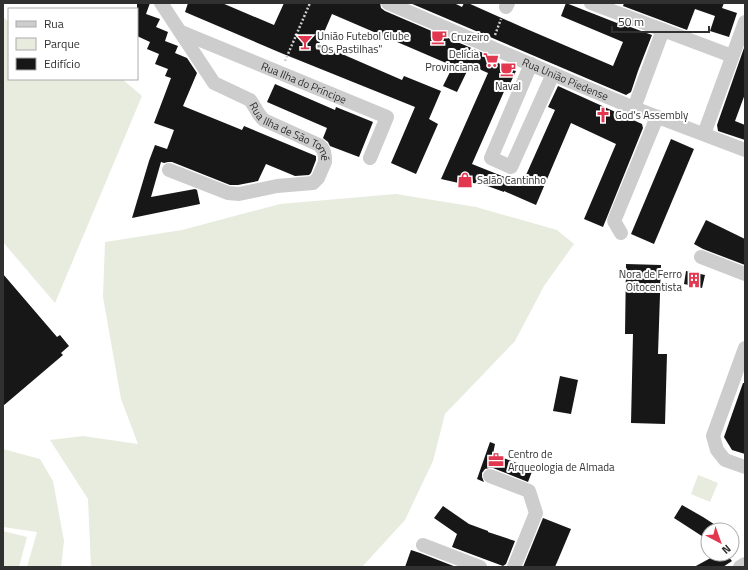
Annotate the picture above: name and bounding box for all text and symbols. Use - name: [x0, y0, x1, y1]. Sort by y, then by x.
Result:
- legend: [8, 8, 138, 80]
- scale bar: [612, 8, 709, 34]
- text: 50 m: [618, 12, 644, 31]
- text: Rua: [44, 14, 64, 33]
- place label: União Futebol Clube "Os Pastilhas": [317, 28, 410, 57]
- cafe icon: Cruzeiro: [430, 28, 448, 46]
- place label: Cruzeiro: [451, 29, 489, 45]
- bar icon: União Futebol Clube "Os Pastilhas": [296, 33, 314, 51]
- text: Parque: [44, 34, 80, 53]
- place label: Delícia Provinciana: [425, 46, 479, 75]
- supermarket icon: Delícia Provinciana: [482, 51, 500, 69]
- text: Edifício: [44, 54, 80, 73]
- street label: Rua União Piedense: [520, 54, 611, 105]
- street label: Rua Ilha do Príncipe: [259, 58, 349, 108]
- cafe icon: Naval: [499, 60, 517, 78]
- place label: Naval: [495, 78, 521, 94]
- street label: Rua Ilha de São Tomé: [245, 99, 333, 161]
- church icon: God's Assembly: [594, 106, 612, 124]
- place label: God's Assembly: [615, 107, 689, 123]
- shop icon: Salão Cantinho: [456, 171, 474, 189]
- place label: Salão Cantinho: [477, 172, 546, 188]
- place label: Nora de Ferro Oitocentista: [619, 266, 682, 295]
- building icon: Nora de Ferro Oitocentista: [685, 271, 703, 289]
- place label: Centro de Arqueologia de Almada: [508, 446, 615, 475]
- office icon: Centro de Arqueologia de Almada: [487, 451, 505, 469]
- north arrow: [700, 522, 740, 562]
- text: N: [718, 541, 735, 558]

